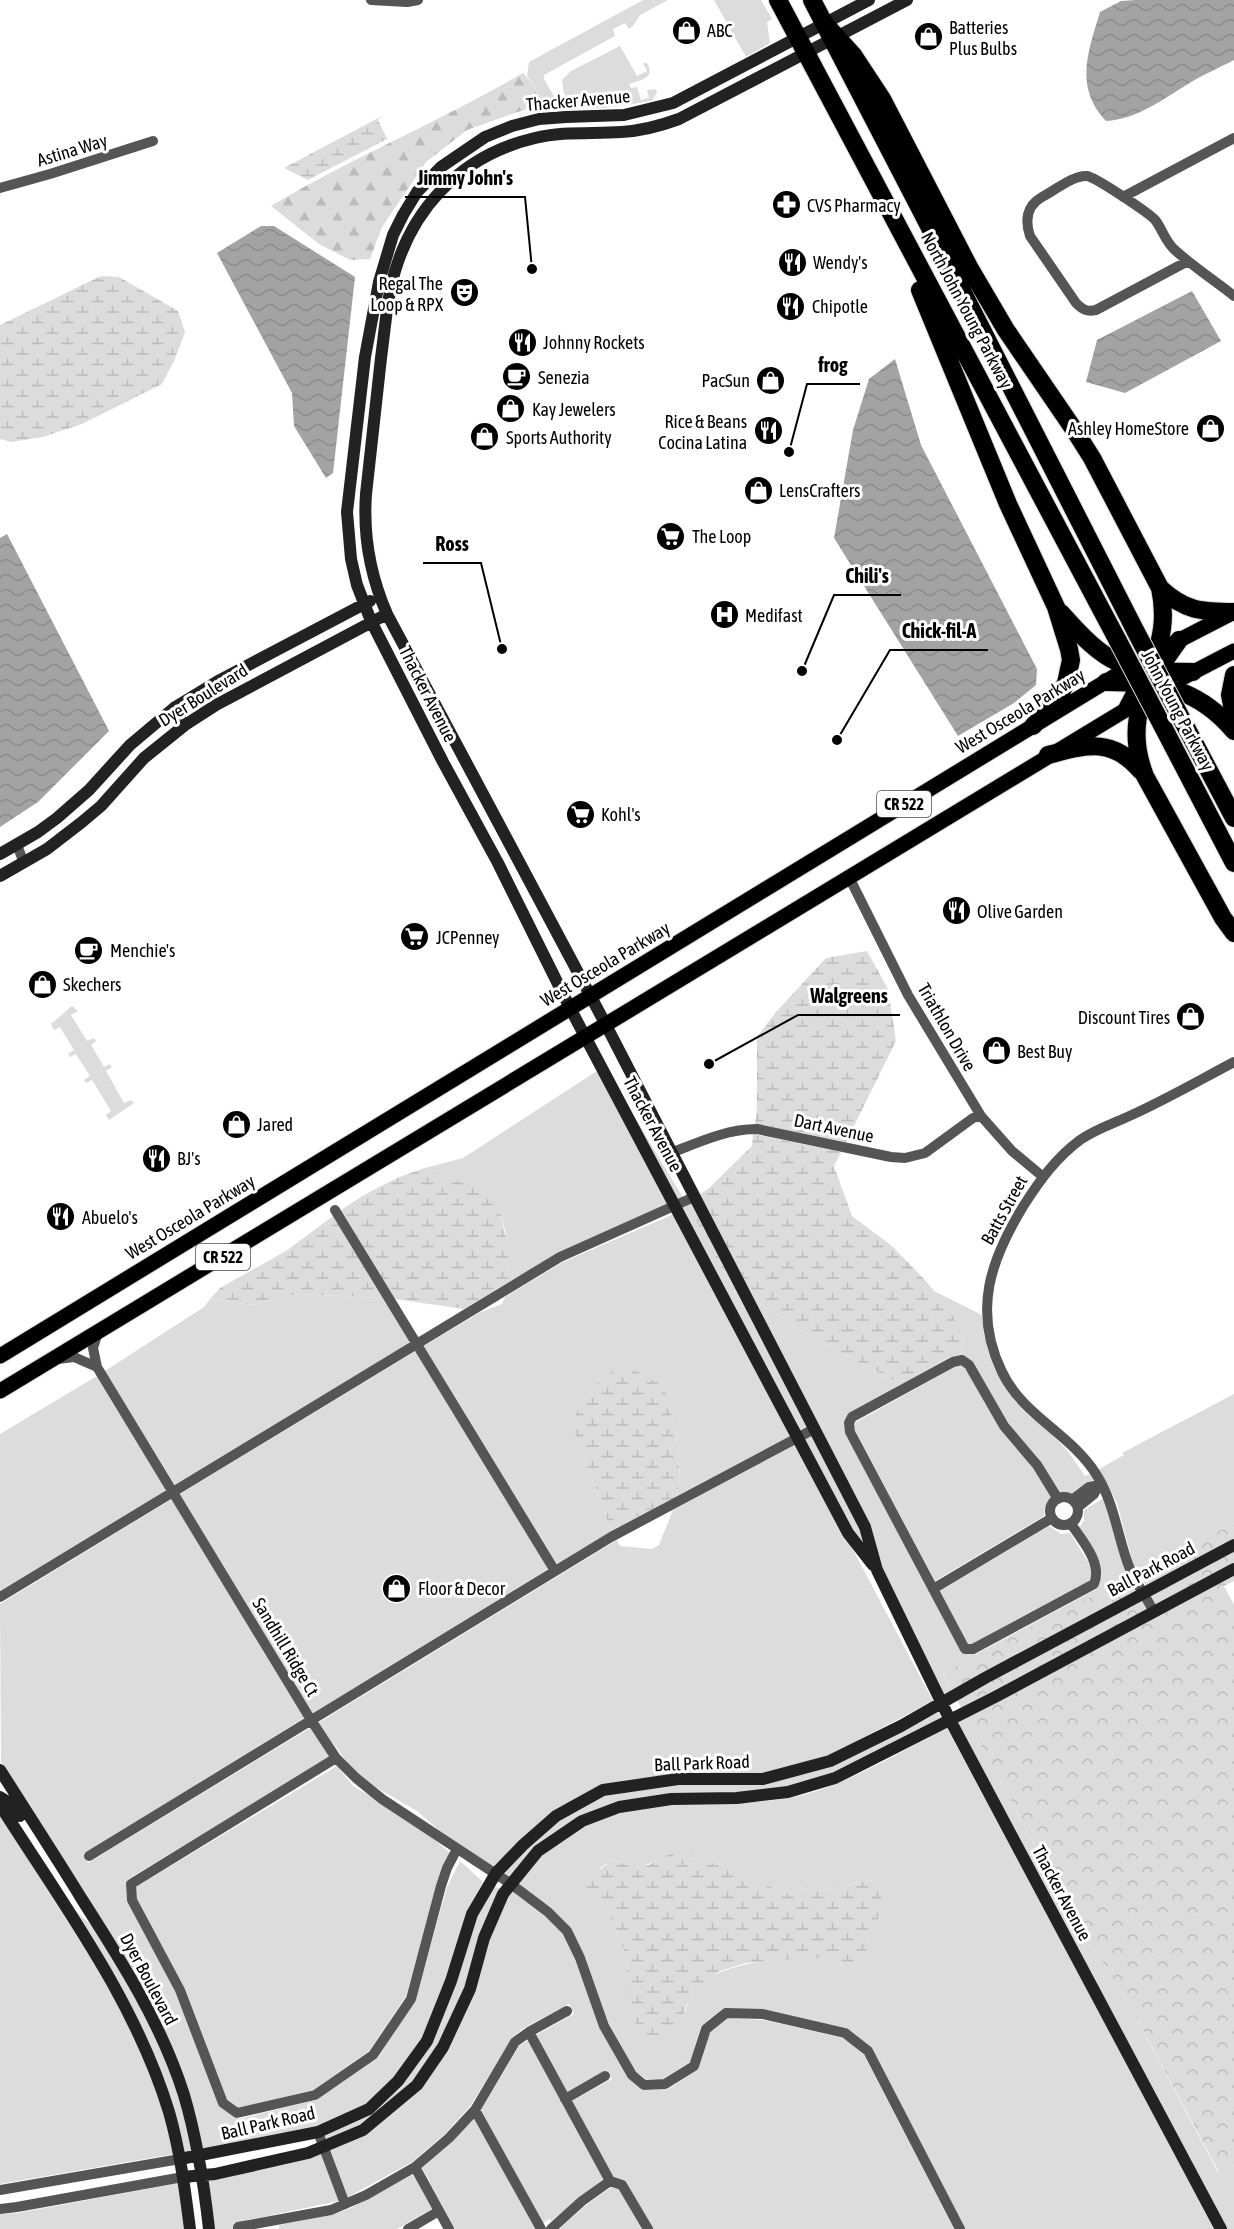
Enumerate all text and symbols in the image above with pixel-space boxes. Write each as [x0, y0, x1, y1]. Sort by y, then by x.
shop icon: ABC [670, 14, 702, 46]
place label: Batteries Plus Bulbs [949, 17, 1017, 59]
place label: ABC [707, 20, 732, 41]
shop icon: Batteries Plus Bulbs [912, 21, 944, 53]
street label: Thacker Avenue [525, 85, 631, 115]
street label: Astina Way [34, 129, 110, 171]
callout: Jimmy John's [405, 159, 525, 197]
text: Jimmy John's [416, 166, 513, 189]
pharmacy icon: CVS Pharmacy [770, 189, 802, 221]
place label: CVS Pharmacy [807, 195, 901, 216]
street label: North John Young Parkway [917, 228, 1017, 392]
restaurant icon: Wendy's [776, 246, 808, 278]
place label: Wendy's [813, 252, 868, 273]
place label: Regal The Loop & RPX [370, 273, 444, 315]
theatre icon: Regal The Loop & RPX [448, 277, 480, 309]
restaurant icon: Chipotle [775, 290, 807, 322]
place label: Chipotle [812, 296, 868, 317]
restaurant icon: Johnny Rockets [506, 326, 538, 358]
place label: Johnny Rockets [543, 332, 645, 353]
callout: frog [807, 346, 860, 384]
text: frog [817, 353, 848, 376]
cafe icon: Senezia [501, 361, 533, 393]
shop icon: PacSun [755, 364, 787, 396]
place label: Senezia [538, 367, 590, 388]
place label: PacSun [702, 370, 750, 391]
shop icon: Kay Jewelers [495, 393, 527, 425]
place label: Kay Jewelers [532, 399, 616, 420]
place label: Rice & Beans Cocina Latina [658, 411, 747, 453]
shop icon: Ashley HomeStore [1194, 412, 1226, 444]
restaurant icon: Rice & Beans Cocina Latina [752, 415, 784, 447]
place label: Ashley HomeStore [1068, 418, 1189, 439]
shop icon: Sports Authority [469, 421, 501, 453]
place label: Sports Authority [506, 427, 612, 448]
shop icon: LensCrafters [742, 474, 774, 506]
place label: LensCrafters [779, 480, 860, 501]
supermarket icon: The Loop [655, 520, 687, 552]
callout: Ross [423, 525, 481, 563]
place label: The Loop [692, 526, 751, 547]
text: Ross [435, 532, 469, 555]
callout: Chili's [834, 557, 901, 595]
text: Chili's [845, 564, 889, 587]
hospital icon: Medifast [708, 599, 740, 631]
place label: Medifast [745, 605, 803, 626]
callout: Chick-fil-A [890, 612, 988, 650]
text: Chick-fil-A [902, 619, 977, 642]
street label: Thacker Avenue [395, 643, 461, 745]
street label: John Young Parkway [1137, 646, 1219, 774]
street label: Dyer Boulevard [155, 659, 251, 731]
street label: West Osceola Parkway [952, 664, 1088, 758]
road number: CR 522 [877, 791, 931, 817]
supermarket icon: Kohl's [564, 798, 596, 830]
place label: Kohl's [601, 804, 641, 825]
restaurant icon: Olive Garden [940, 895, 972, 927]
place label: Olive Garden [977, 901, 1063, 922]
street label: West Osceola Parkway [537, 917, 673, 1011]
supermarket icon: JCPenney [399, 921, 431, 953]
place label: JCPenney [436, 927, 500, 948]
cafe icon: Menchie's [73, 934, 105, 966]
place label: Menchie's [110, 940, 175, 961]
shop icon: Skechers [26, 968, 58, 1000]
place label: Skechers [63, 974, 121, 995]
callout: Walgreens [798, 977, 900, 1015]
street label: Triathlon Drive [913, 979, 981, 1075]
text: Walgreens [809, 984, 888, 1007]
shop icon: Discount Tires [1175, 1001, 1207, 1033]
place label: Discount Tires [1078, 1007, 1170, 1028]
shop icon: Best Buy [980, 1035, 1012, 1067]
place label: Best Buy [1017, 1041, 1072, 1062]
street label: Thacker Avenue [619, 1073, 687, 1175]
shop icon: Jared [220, 1108, 252, 1140]
street label: Dart Avenue [792, 1109, 876, 1147]
place label: Jared [257, 1114, 293, 1135]
restaurant icon: BJ's [140, 1142, 172, 1174]
place label: BJ's [177, 1148, 201, 1169]
street label: West Osceola Parkway [122, 1170, 258, 1264]
street label: Batts Street [976, 1172, 1032, 1248]
restaurant icon: Abuelo's [45, 1201, 77, 1233]
place label: Abuelo's [82, 1207, 138, 1228]
road number: CR 522 [196, 1244, 250, 1270]
street label: Ball Park Road [1104, 1537, 1198, 1601]
shop icon: Floor & Decor [381, 1572, 413, 1604]
place label: Floor & Decor [418, 1578, 506, 1599]
street label: Sandhill Ridge Ct [248, 1594, 324, 1700]
street label: Ball Park Road [654, 1751, 750, 1775]
street label: Thacker Avenue [1028, 1842, 1096, 1944]
street label: Dyer Boulevard [116, 1929, 182, 2029]
street label: Ball Park Road [219, 2102, 317, 2144]

